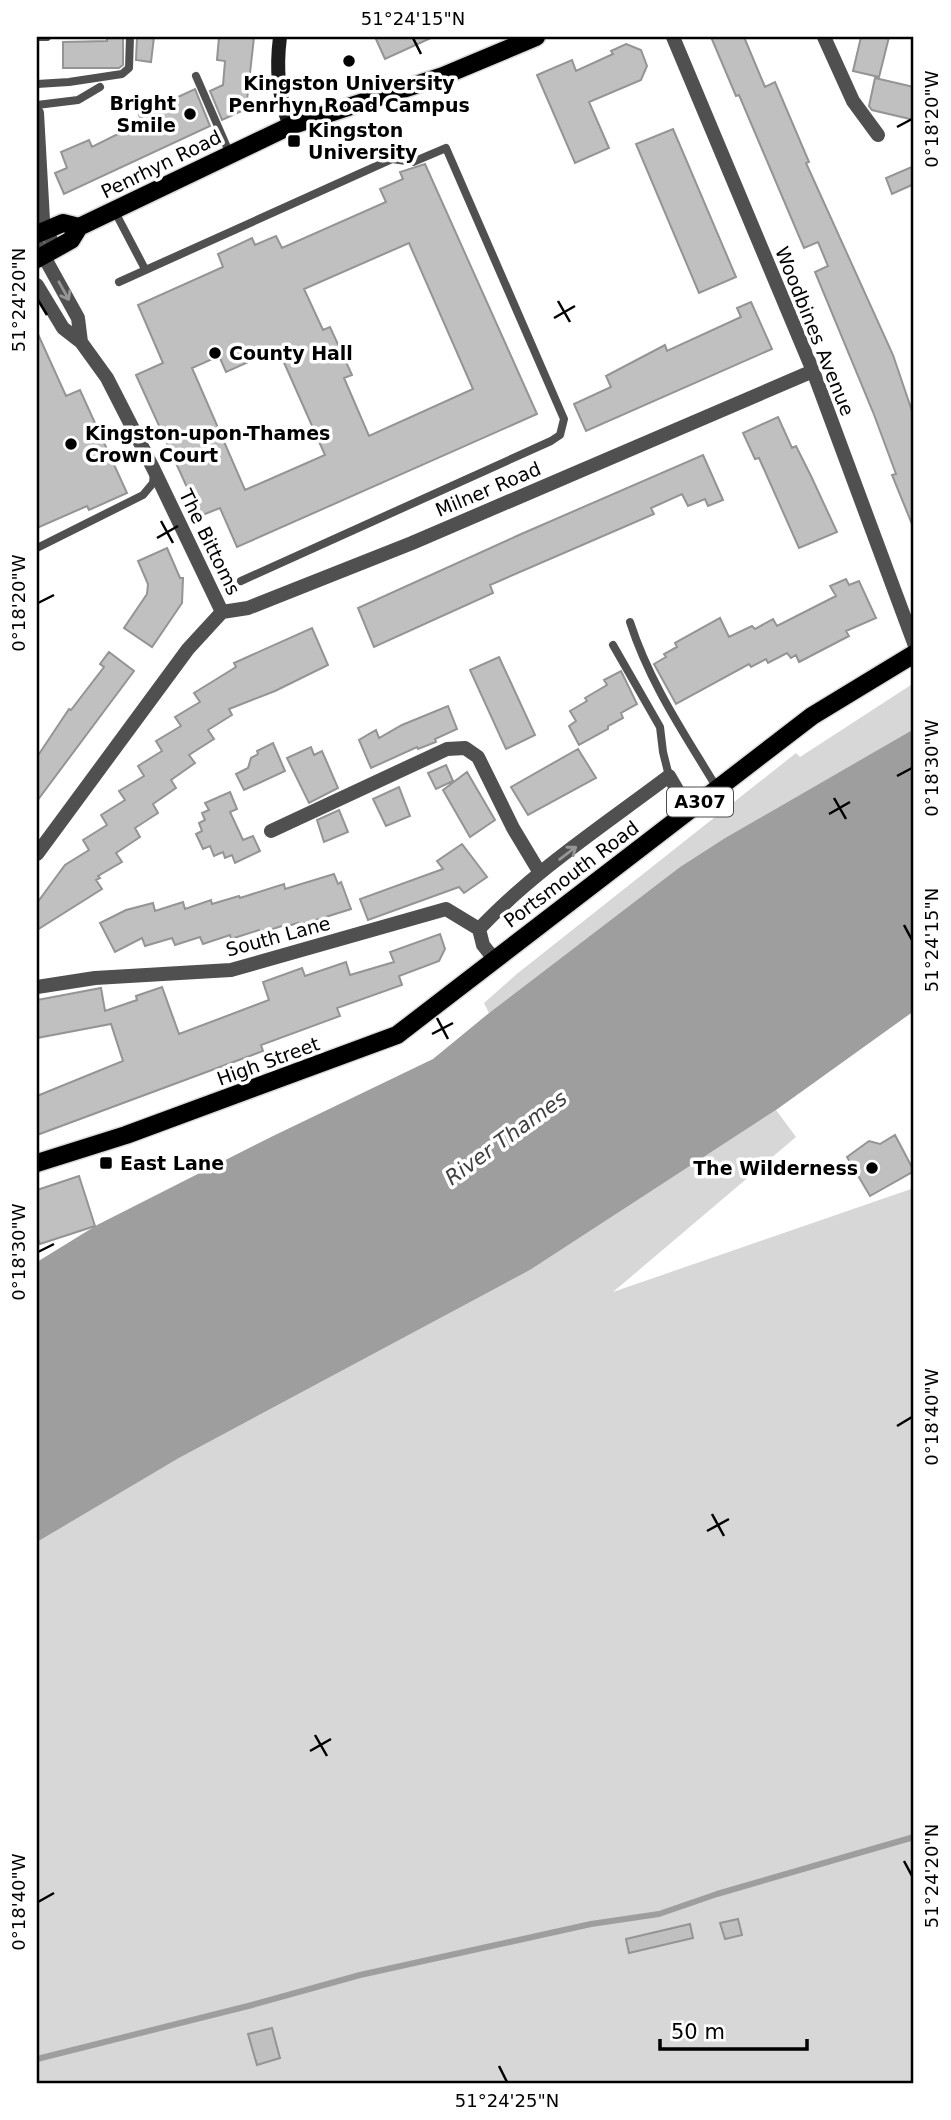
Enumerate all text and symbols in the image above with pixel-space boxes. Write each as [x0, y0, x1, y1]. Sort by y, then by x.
text: 51°24'15"N [361, 8, 465, 29]
marker: Kingston University Penrhyn Road Campus [341, 53, 357, 69]
text: 0°18'20"W [921, 70, 942, 168]
place label: Kingston University Penrhyn Road Campus [228, 72, 470, 116]
place label: Bright Smile [109, 92, 176, 136]
marker: Bright Smile [182, 106, 198, 122]
place label: Kingston University [308, 119, 418, 163]
street label: Penrhyn Road [97, 125, 225, 203]
marker: Kingston University [286, 133, 302, 149]
street label: Woodbines Avenue [771, 243, 859, 419]
text: 51°24'20"N [8, 248, 29, 352]
one-way arrow [58, 280, 71, 301]
place label: County Hall [229, 342, 353, 364]
marker: County Hall [207, 345, 223, 361]
place label: Kingston-upon-Thames Crown Court [85, 422, 330, 466]
marker: Kingston-upon-Thames Crown Court [63, 436, 79, 452]
street label: Milner Road [432, 457, 544, 521]
street label: The Bittoms [175, 485, 245, 598]
text: 0°18'20"W [8, 554, 29, 652]
text: 0°18'30"W [921, 719, 942, 817]
road number: A307 [667, 788, 733, 816]
street label: Portsmouth Road [499, 816, 643, 932]
one-way arrow [558, 845, 577, 860]
text: 51°24'15"N [921, 888, 942, 992]
street label: South Lane [223, 911, 333, 961]
street label: High Street [214, 1032, 322, 1090]
water label: River Thames [441, 1086, 572, 1190]
place label: East Lane [120, 1152, 224, 1174]
marker: East Lane [98, 1155, 114, 1171]
place label: The Wilderness [693, 1157, 858, 1179]
marker: The Wilderness [864, 1160, 880, 1176]
text: 0°18'30"W [8, 1203, 29, 1301]
text: 0°18'40"W [921, 1368, 942, 1466]
text: 51°24'20"N [921, 1824, 942, 1928]
text: 0°18'40"W [8, 1853, 29, 1951]
scale bar [660, 2008, 808, 2052]
text: 50 m [671, 2020, 725, 2044]
text: 51°24'25"N [455, 2090, 559, 2111]

